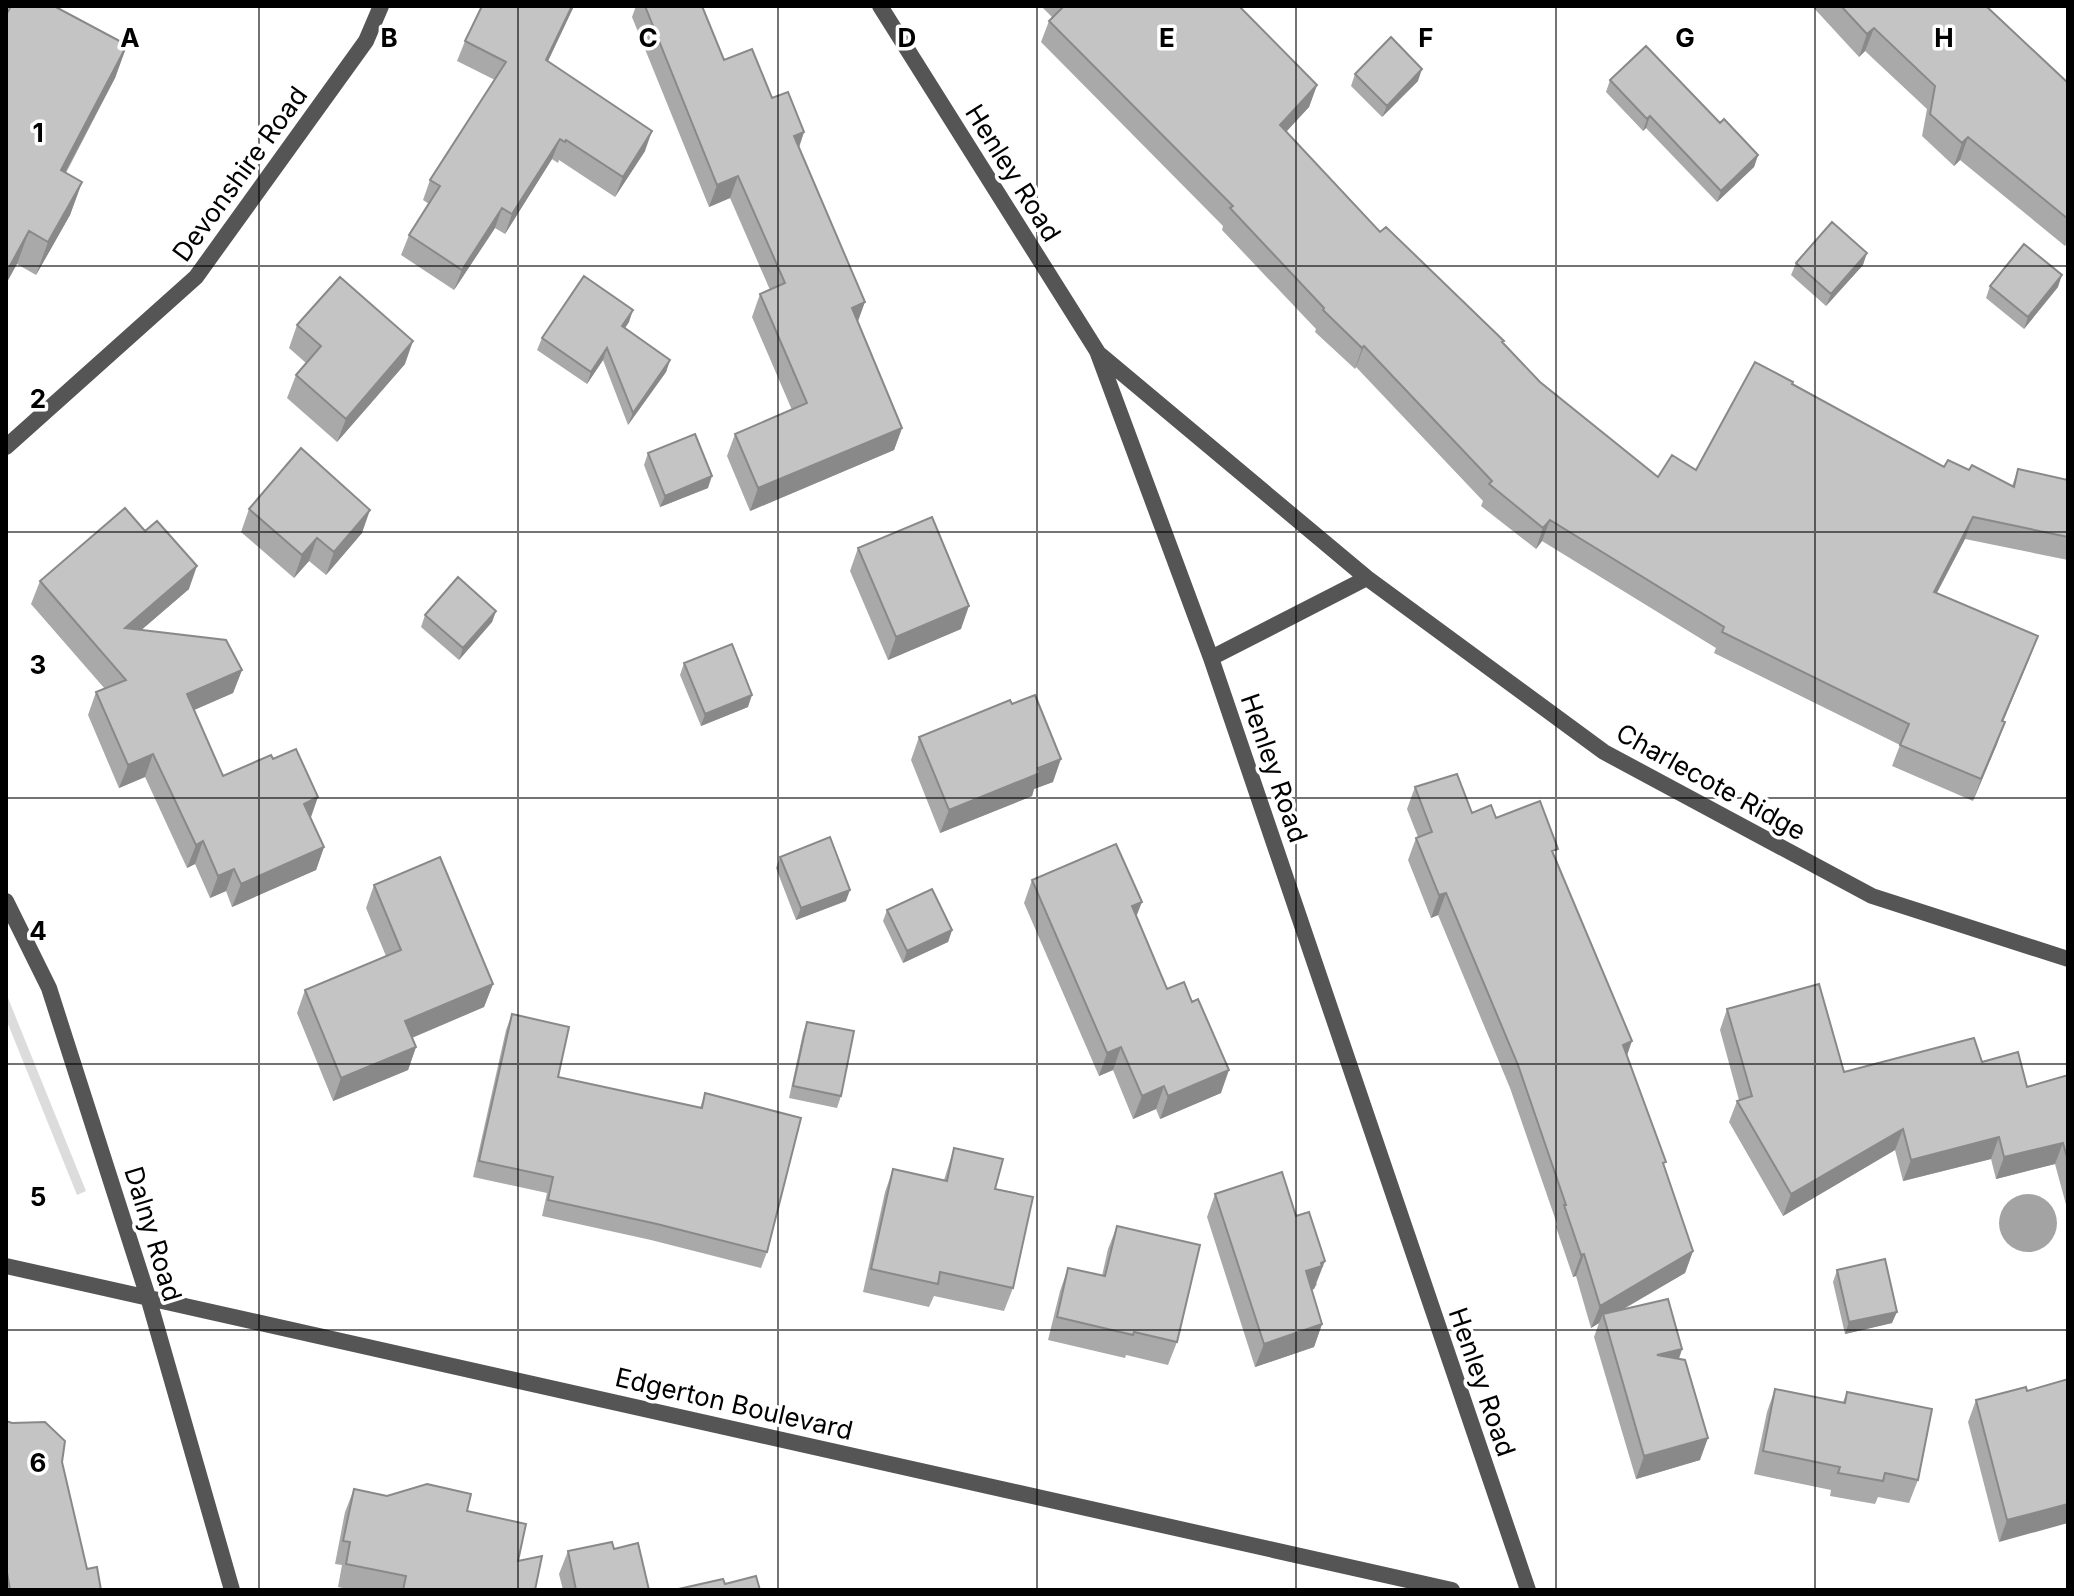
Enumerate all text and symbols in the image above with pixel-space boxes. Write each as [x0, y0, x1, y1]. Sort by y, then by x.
text: A [120, 22, 140, 53]
text: B [380, 22, 398, 53]
text: C [638, 22, 658, 53]
text: D [898, 22, 916, 53]
text: E [1159, 22, 1175, 53]
text: F [1418, 22, 1434, 53]
text: G [1675, 22, 1695, 53]
text: H [1934, 22, 1954, 53]
street label: Devonshire Road [166, 80, 313, 267]
street label: Henley Road [959, 99, 1068, 247]
text: 1 [32, 117, 44, 148]
text: 2 [30, 383, 46, 414]
text: 3 [30, 649, 46, 680]
street label: Henley Road [1235, 689, 1314, 846]
street label: Charlecote Ridge [1611, 717, 1811, 846]
text: 4 [29, 915, 47, 946]
street label: Dalny Road [118, 1163, 189, 1305]
text: 5 [30, 1181, 46, 1212]
street label: Henley Road [1443, 1303, 1522, 1460]
street label: Edgerton Boulevard [612, 1361, 856, 1446]
text: 6 [30, 1447, 46, 1478]

